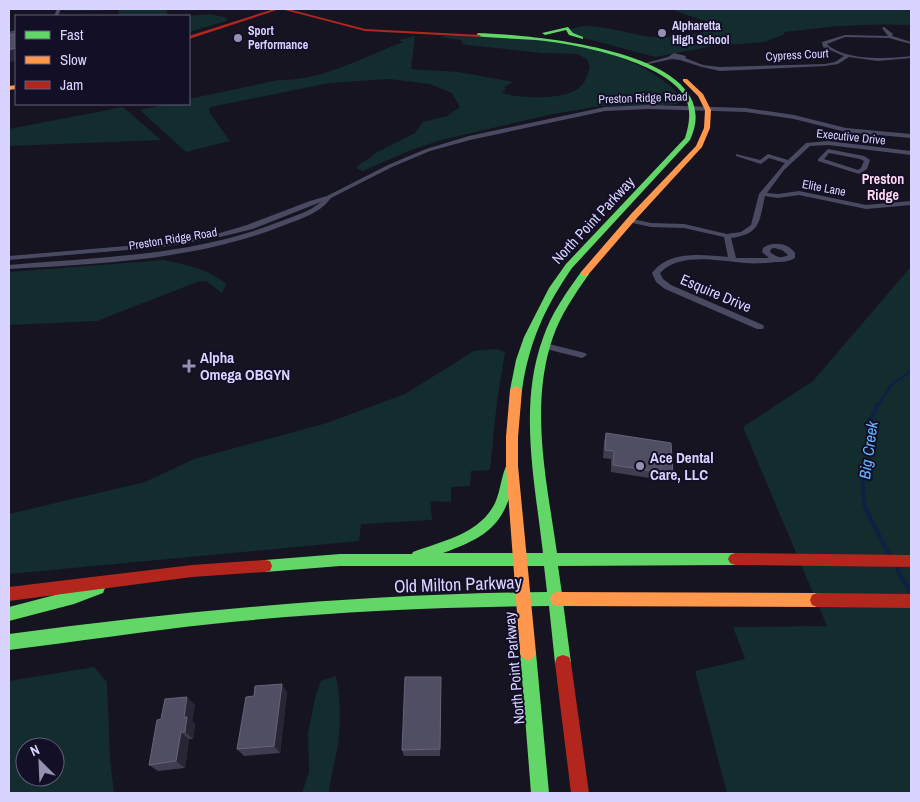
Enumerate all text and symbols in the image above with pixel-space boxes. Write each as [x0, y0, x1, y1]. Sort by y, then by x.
legend [15, 15, 190, 105]
place label: Alpharetta High School [672, 18, 730, 48]
place label: Sport Performance [248, 23, 309, 53]
text: Fast [60, 24, 84, 45]
marker: Alpharetta High School [656, 27, 668, 39]
marker: Sport Performance [232, 32, 244, 44]
street label: Cypress Court [765, 45, 829, 65]
text: Slow [60, 49, 87, 70]
text: Jam [60, 74, 83, 95]
street label: Preston Ridge Road [598, 88, 688, 108]
street label: Executive Drive [816, 125, 886, 149]
district label: Preston Ridge [862, 170, 904, 204]
street label: North Point Parkway [547, 171, 640, 268]
street label: Elite Lane [801, 176, 847, 200]
street label: Preston Ridge Road [128, 224, 218, 254]
street label: Esquire Drive [677, 269, 755, 317]
place label: Alpha Omega OBGYN [200, 347, 290, 385]
marker: Alpha Omega OBGYN [182, 359, 196, 373]
water label: Big Creek [853, 419, 883, 480]
place label: Ace Dental Care, LLC [650, 447, 714, 485]
marker: Ace Dental Care, LLC [634, 460, 646, 472]
street label: Old Milton Parkway [394, 569, 523, 599]
street label: North Point Parkway [499, 610, 529, 725]
north arrow [15, 737, 65, 787]
text: N [27, 740, 42, 760]

